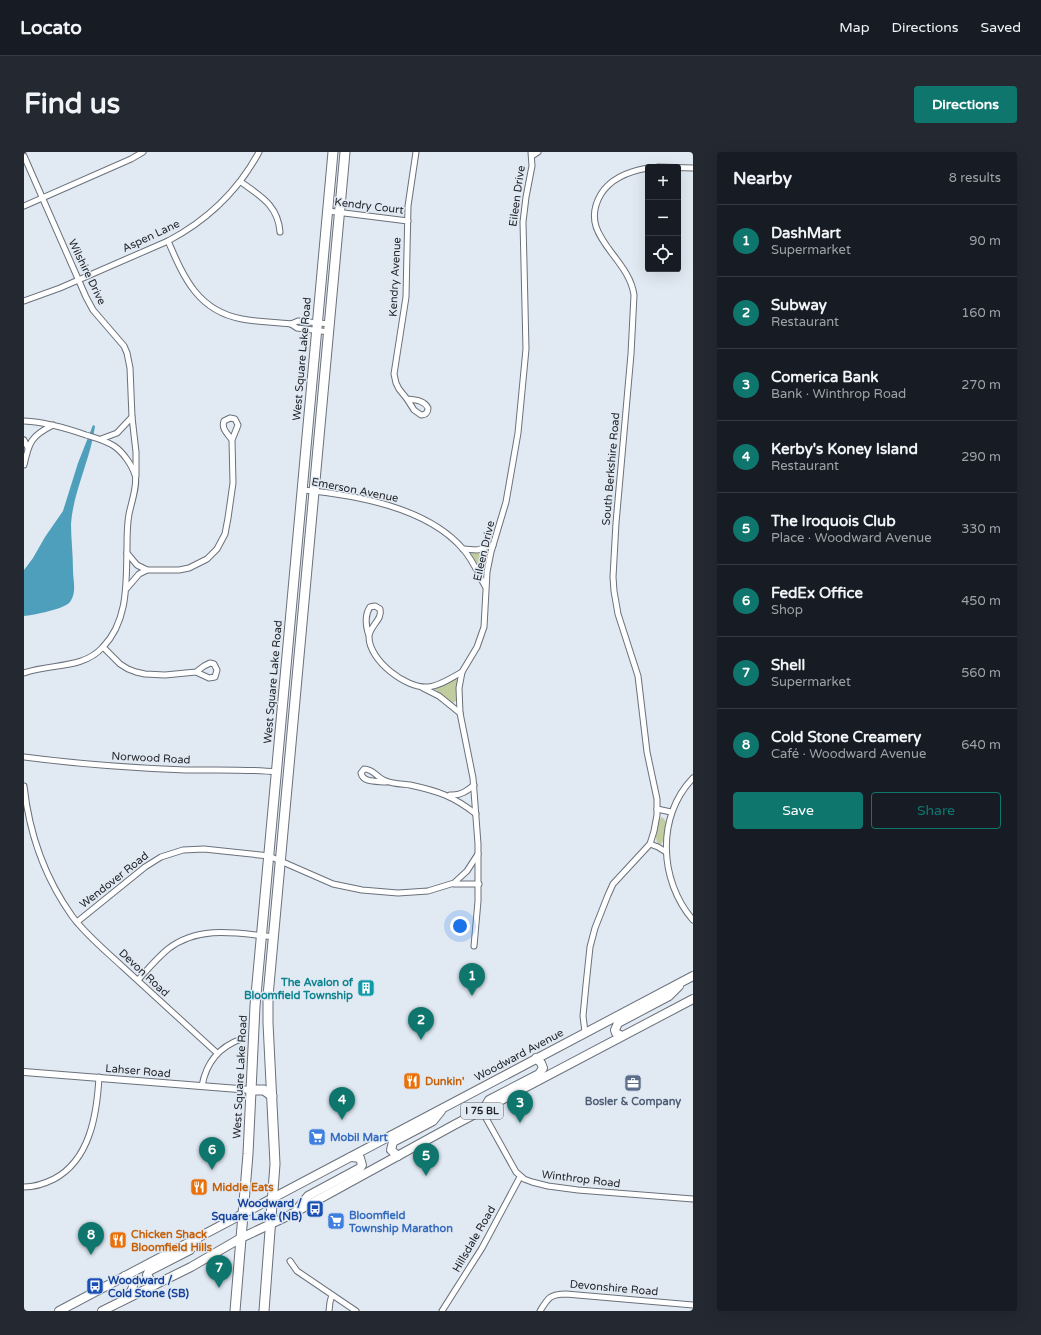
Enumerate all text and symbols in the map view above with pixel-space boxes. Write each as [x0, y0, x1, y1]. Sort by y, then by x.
text: Locato [20, 17, 82, 39]
text: Map [839, 19, 870, 36]
text: Directions [892, 19, 959, 36]
text: Saved [981, 19, 1021, 36]
button: Directions [914, 86, 1017, 123]
text: Find us [24, 87, 120, 121]
map controls [645, 164, 681, 272]
button: + [645, 164, 681, 200]
street label: Eileen Drive [506, 165, 528, 227]
text: Nearby [733, 168, 792, 189]
text: 8 results [949, 170, 1001, 186]
street label: Kendry Court [334, 195, 404, 217]
button: − [645, 200, 681, 236]
street label: Aspen Lane [120, 217, 182, 255]
text: DashMart [771, 224, 841, 242]
text: 1 [742, 233, 750, 249]
text: 90 m [969, 233, 1001, 249]
button: locate [645, 236, 681, 272]
street label: Wilshire Drive [65, 237, 109, 307]
street label: Kendry Avenue [386, 237, 404, 317]
text: Supermarket [771, 242, 851, 258]
text: Subway [771, 296, 827, 314]
street label: West Square Lake Road [290, 297, 314, 421]
text: 2 [742, 305, 750, 321]
text: 160 m [961, 305, 1001, 321]
text: Restaurant [771, 314, 839, 330]
text: Comerica Bank [771, 368, 879, 386]
text: 3 [742, 377, 750, 393]
text: 270 m [961, 377, 1001, 393]
text: Bank · Winthrop Road [771, 386, 906, 402]
street label: South Berkshire Road [600, 412, 622, 526]
text: Kerby's Koney Island [771, 440, 918, 458]
text: 4 [742, 449, 750, 465]
text: 290 m [961, 449, 1001, 465]
text: Restaurant [771, 458, 839, 474]
street label: Emerson Avenue [310, 475, 400, 505]
text: The Iroquois Club [771, 512, 896, 530]
street label: Eileen Drive [471, 520, 497, 582]
text: 5 [742, 521, 750, 537]
text: 330 m [961, 521, 1001, 537]
text: Place · Woodward Avenue [771, 530, 932, 546]
text: FedEx Office [771, 584, 863, 602]
text: 6 [742, 593, 750, 609]
text: 450 m [961, 593, 1001, 609]
text: Shop [771, 602, 803, 618]
street label: West Square Lake Road [261, 620, 285, 744]
text: Shell [771, 656, 805, 674]
text: 7 [742, 665, 750, 681]
text: 560 m [961, 665, 1001, 681]
text: Supermarket [771, 674, 851, 690]
text: Cold Stone Creamery [771, 728, 921, 746]
text: 8 [742, 737, 750, 753]
text: 640 m [961, 737, 1001, 753]
text: Café · Woodward Avenue [771, 746, 926, 762]
street label: Norwood Road [111, 749, 191, 767]
button: Save [733, 792, 863, 829]
button: Share [871, 792, 1001, 829]
street label: Wendover Road [77, 849, 151, 911]
your location [450, 916, 470, 936]
street label: Devon Road [116, 946, 172, 1000]
pin: 1 [459, 963, 485, 996]
place label: The Avalon of Bloomfield Township [244, 976, 354, 1003]
building icon: The Avalon of Bloomfield Township [356, 978, 376, 998]
pin: 2 [408, 1007, 434, 1040]
street label: West Square Lake Road [230, 1015, 250, 1139]
street label: Woodward Avenue [472, 1026, 566, 1084]
street label: Lahser Road [105, 1062, 171, 1080]
restaurant icon: Dunkin' [402, 1071, 422, 1091]
office icon: Bosler & Company [623, 1073, 643, 1093]
place label: Dunkin' [425, 1075, 465, 1088]
pin: 4 [329, 1087, 355, 1120]
pin: 3 [507, 1090, 533, 1123]
place label: Bosler & Company [585, 1095, 681, 1109]
road number: I 75 BL [461, 1103, 503, 1119]
supermarket icon: Mobil Mart [307, 1127, 327, 1147]
place label: Mobil Mart [330, 1131, 388, 1144]
pin: 6 [199, 1137, 225, 1170]
pin: 5 [413, 1143, 439, 1176]
street label: Winthrop Road [541, 1168, 621, 1190]
restaurant icon: Middle Eats [189, 1177, 209, 1197]
place label: Middle Eats [212, 1181, 274, 1194]
place label: Woodward / Square Lake (NB) [211, 1197, 303, 1224]
bus stop icon: Woodward / Square Lake (NB) [305, 1199, 325, 1219]
street label: Hillsdale Road [450, 1204, 498, 1274]
place label: Bloomfield Township Marathon [348, 1209, 453, 1236]
supermarket icon: Bloomfield Township Marathon [326, 1211, 346, 1231]
pin: 8 [78, 1222, 104, 1255]
place label: Chicken Shack Bloomfield Hills [131, 1228, 213, 1254]
restaurant icon: Chicken Shack Bloomfield Hills [108, 1230, 128, 1250]
pin: 7 [206, 1255, 232, 1288]
place label: Woodward / Cold Stone (SB) [108, 1274, 189, 1300]
bus stop icon: Woodward / Cold Stone (SB) [85, 1276, 105, 1296]
street label: Devonshire Road [569, 1278, 659, 1298]

